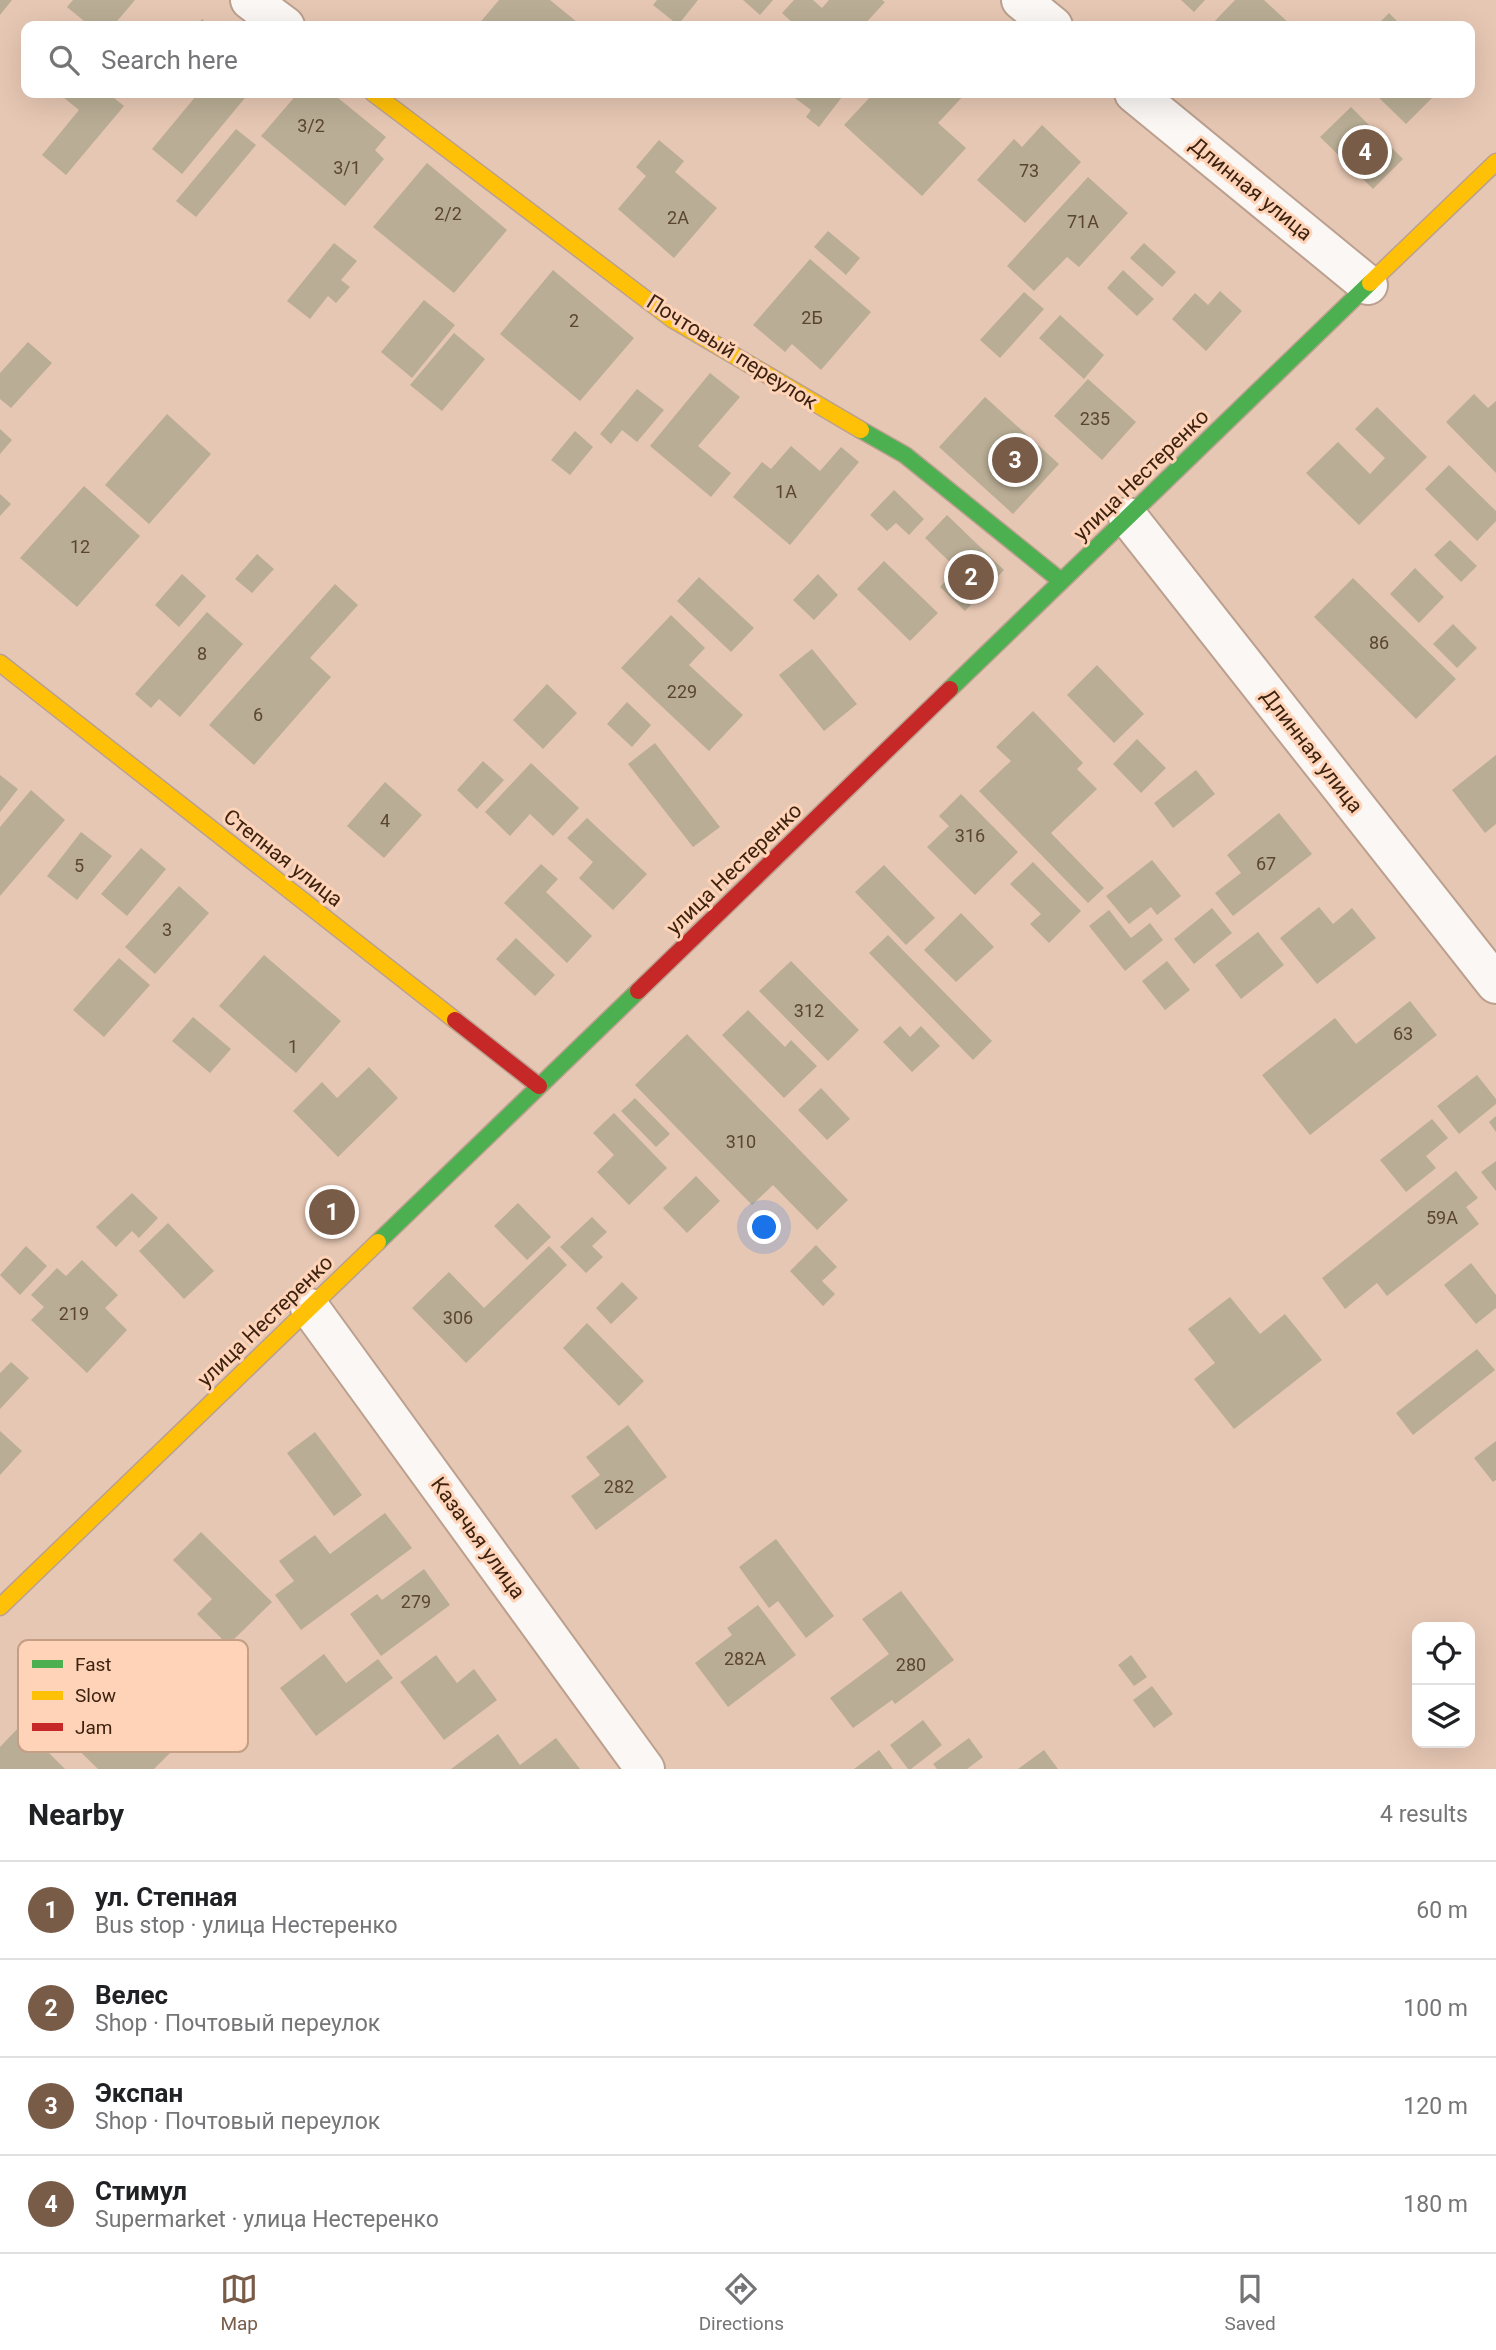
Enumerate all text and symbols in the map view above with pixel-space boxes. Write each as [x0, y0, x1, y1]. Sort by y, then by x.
search box [21, 21, 1475, 98]
icon: search [45, 41, 83, 79]
text: Search here [101, 45, 238, 75]
house number: 3/2 [297, 115, 325, 136]
pin: 4 [1342, 126, 1388, 178]
street label: Длинная улица [1185, 132, 1317, 246]
house number: 3/1 [333, 157, 361, 178]
house number: 73 [1019, 160, 1039, 181]
house number: 2/2 [434, 203, 462, 224]
house number: 2А [667, 207, 689, 228]
house number: 71А [1067, 211, 1099, 232]
street label: Почтовый переулок [642, 290, 822, 415]
house number: 2Б [801, 307, 823, 328]
house number: 2 [569, 310, 579, 331]
street label: улица Нестеренко [1068, 404, 1214, 546]
house number: 235 [1080, 408, 1110, 429]
pin: 3 [992, 434, 1038, 486]
house number: 1А [775, 481, 797, 502]
house number: 12 [70, 536, 90, 557]
pin: 2 [948, 551, 994, 603]
house number: 86 [1369, 632, 1389, 653]
house number: 8 [197, 643, 207, 664]
house number: 229 [667, 681, 697, 702]
street label: Длинная улица [1256, 684, 1368, 818]
house number: 6 [253, 704, 263, 725]
street label: улица Нестеренко [661, 798, 807, 940]
street label: Степная улица [219, 804, 347, 912]
house number: 4 [380, 810, 390, 831]
house number: 316 [955, 825, 985, 846]
house number: 67 [1256, 853, 1276, 874]
house number: 5 [74, 855, 84, 876]
house number: 3 [162, 919, 172, 940]
house number: 312 [794, 1000, 824, 1021]
house number: 63 [1393, 1023, 1413, 1044]
house number: 1 [288, 1036, 298, 1057]
house number: 310 [726, 1131, 756, 1152]
pin: 1 [309, 1186, 355, 1238]
house number: 59А [1426, 1207, 1458, 1228]
your location [747, 1210, 781, 1244]
street label: улица Нестеренко [192, 1250, 338, 1392]
house number: 219 [59, 1303, 89, 1324]
house number: 306 [443, 1307, 473, 1328]
street label: Казачья улица [426, 1473, 530, 1603]
house number: 282 [604, 1476, 634, 1497]
house number: 279 [401, 1591, 431, 1612]
map controls [1412, 1622, 1475, 1748]
button: locate [1412, 1622, 1475, 1685]
legend [18, 1640, 248, 1752]
house number: 282А [724, 1648, 766, 1669]
text: Fast [75, 1653, 112, 1676]
house number: 280 [896, 1654, 926, 1675]
text: Slow [75, 1684, 116, 1707]
button: layers [1412, 1685, 1475, 1748]
text: Jam [75, 1716, 112, 1739]
text: Nearby [28, 1797, 124, 1832]
text: 4 results [1380, 1801, 1468, 1828]
text: ул. Степная [95, 1882, 238, 1912]
text: 1 [44, 1897, 58, 1924]
text: 60 m [1416, 1897, 1468, 1924]
text: Bus stop · улица Нестеренко [95, 1912, 398, 1939]
text: Велес [95, 1980, 168, 2010]
text: 2 [44, 1995, 58, 2022]
text: 100 m [1403, 1995, 1468, 2022]
text: Shop · Почтовый переулок [95, 2010, 380, 2037]
text: Экспан [95, 2078, 183, 2108]
text: 3 [44, 2093, 58, 2120]
text: 120 m [1403, 2093, 1468, 2120]
text: Shop · Почтовый переулок [95, 2108, 380, 2135]
text: Стимул [95, 2176, 187, 2206]
text: 4 [44, 2191, 58, 2218]
text: 180 m [1403, 2191, 1468, 2218]
text: Supermarket · улица Нестеренко [95, 2206, 439, 2233]
tab: Map [220, 2270, 258, 2335]
tab: Directions [699, 2270, 784, 2335]
tab: Saved [1224, 2270, 1276, 2335]

